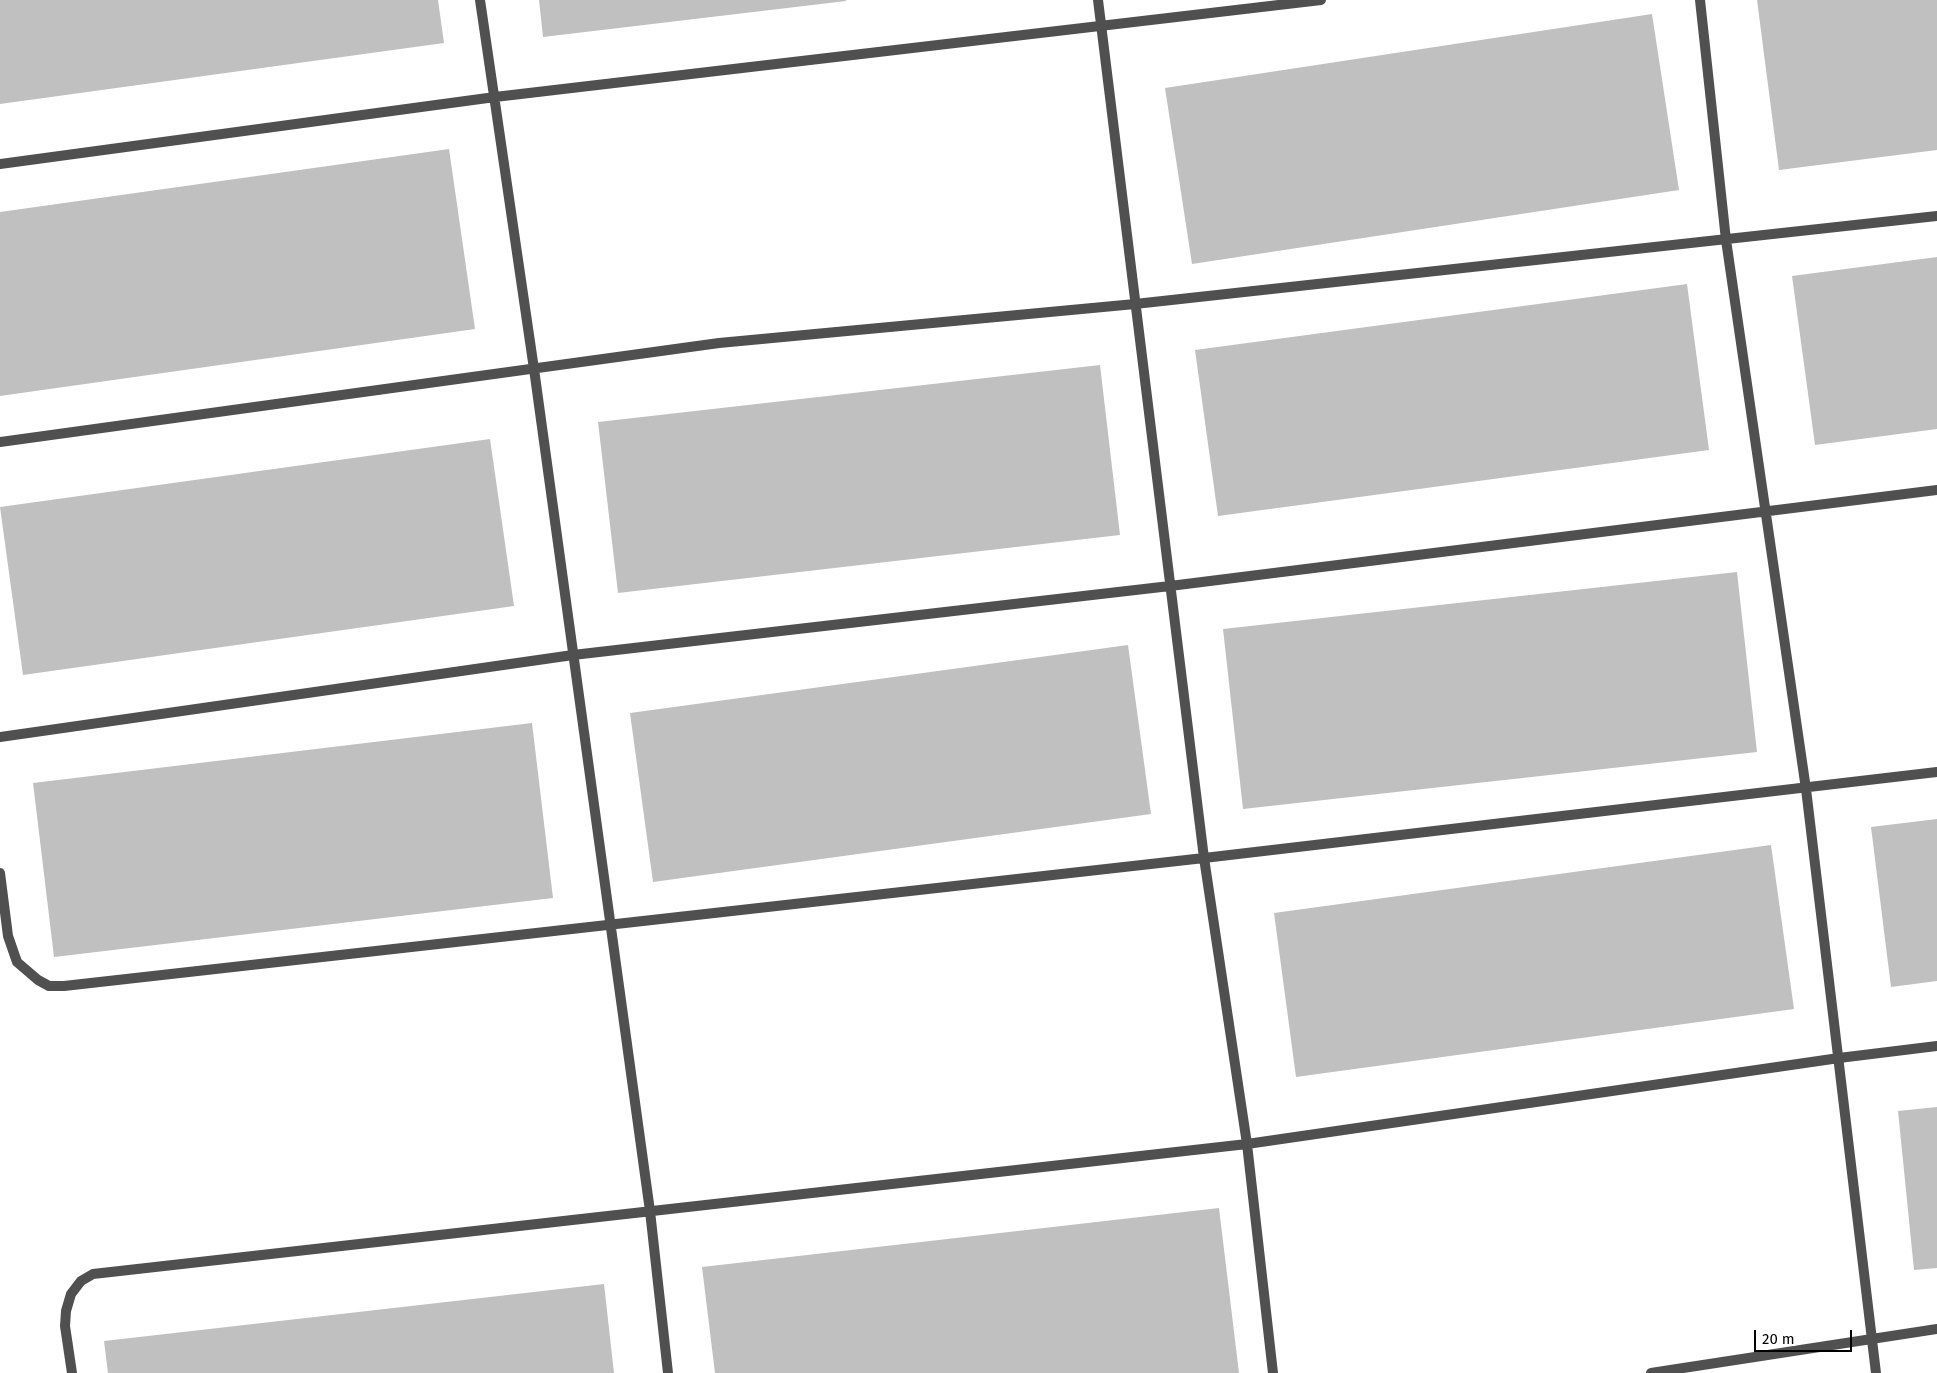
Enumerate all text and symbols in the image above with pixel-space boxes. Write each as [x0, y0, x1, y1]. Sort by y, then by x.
scale bar [1757, 1320, 1854, 1352]
text: 20 m [1762, 1330, 1795, 1348]

